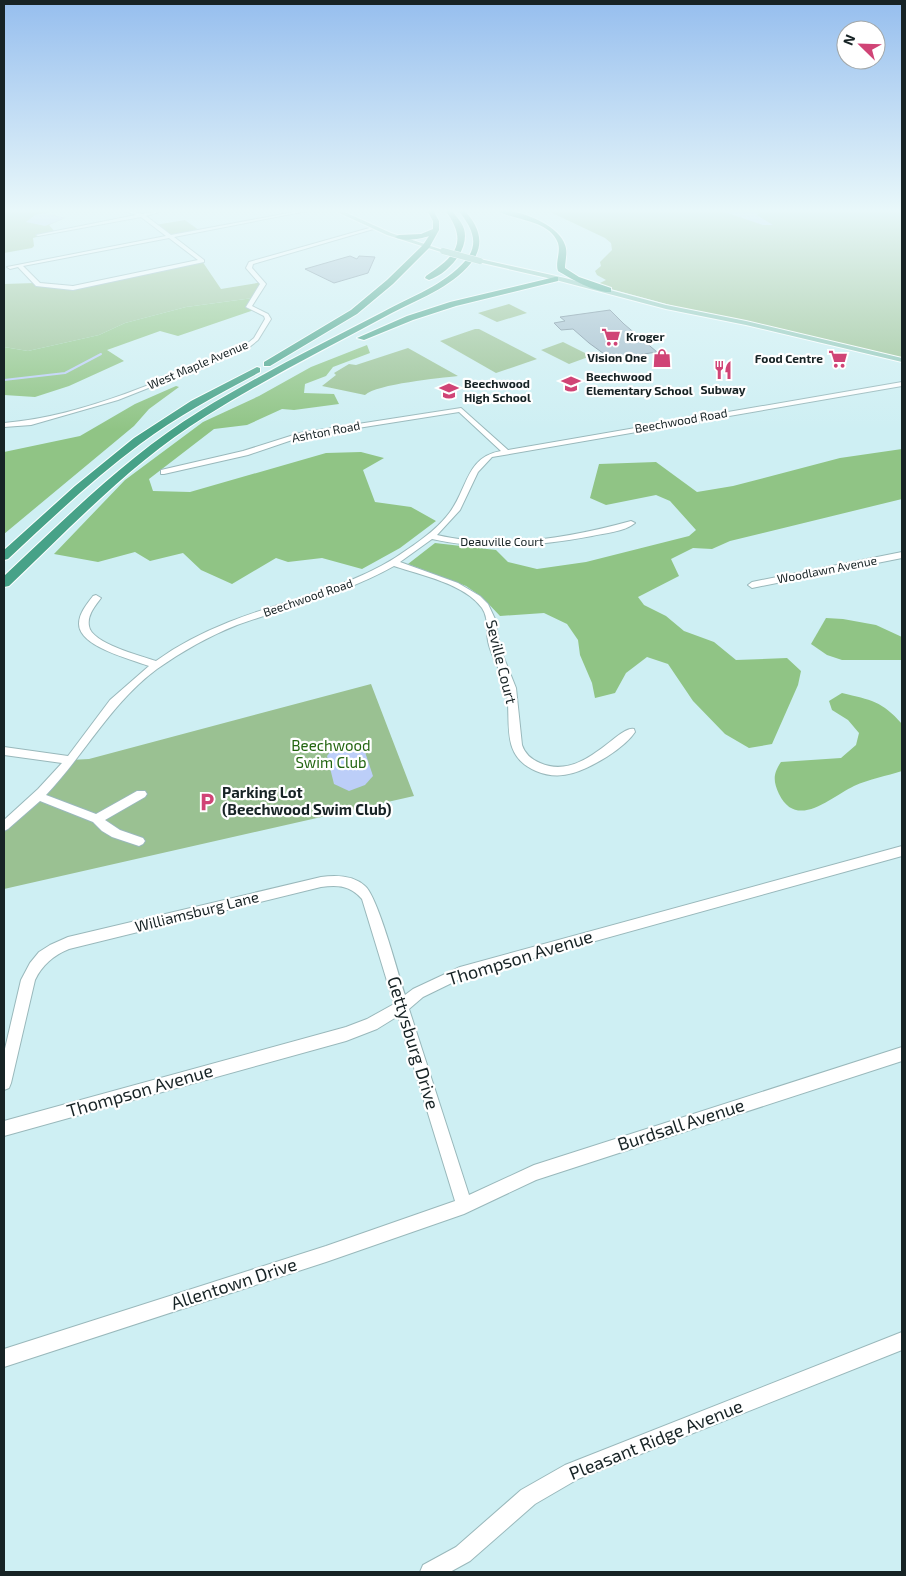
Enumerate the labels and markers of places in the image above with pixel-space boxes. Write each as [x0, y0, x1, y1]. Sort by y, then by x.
supermarket icon: Kroger [600, 326, 622, 348]
place label: Kroger [626, 329, 665, 343]
shop icon: Vision One [651, 347, 673, 369]
supermarket icon: Food Centre [827, 348, 849, 370]
place label: Vision One [587, 350, 647, 364]
place label: Food Centre [755, 351, 823, 365]
restaurant icon: Subway [712, 359, 734, 381]
place label: Beechwood Elementary School [586, 369, 693, 398]
school or university icon: Beechwood Elementary School [560, 373, 582, 395]
place label: Beechwood High School [464, 376, 531, 404]
school or university icon: Beechwood High School [438, 380, 460, 402]
place label: Subway [701, 382, 746, 397]
place label: Parking Lot (Beechwood Swim Club) [222, 783, 391, 818]
parking icon: Parking Lot (Beechwood Swim Club) [196, 791, 218, 813]

